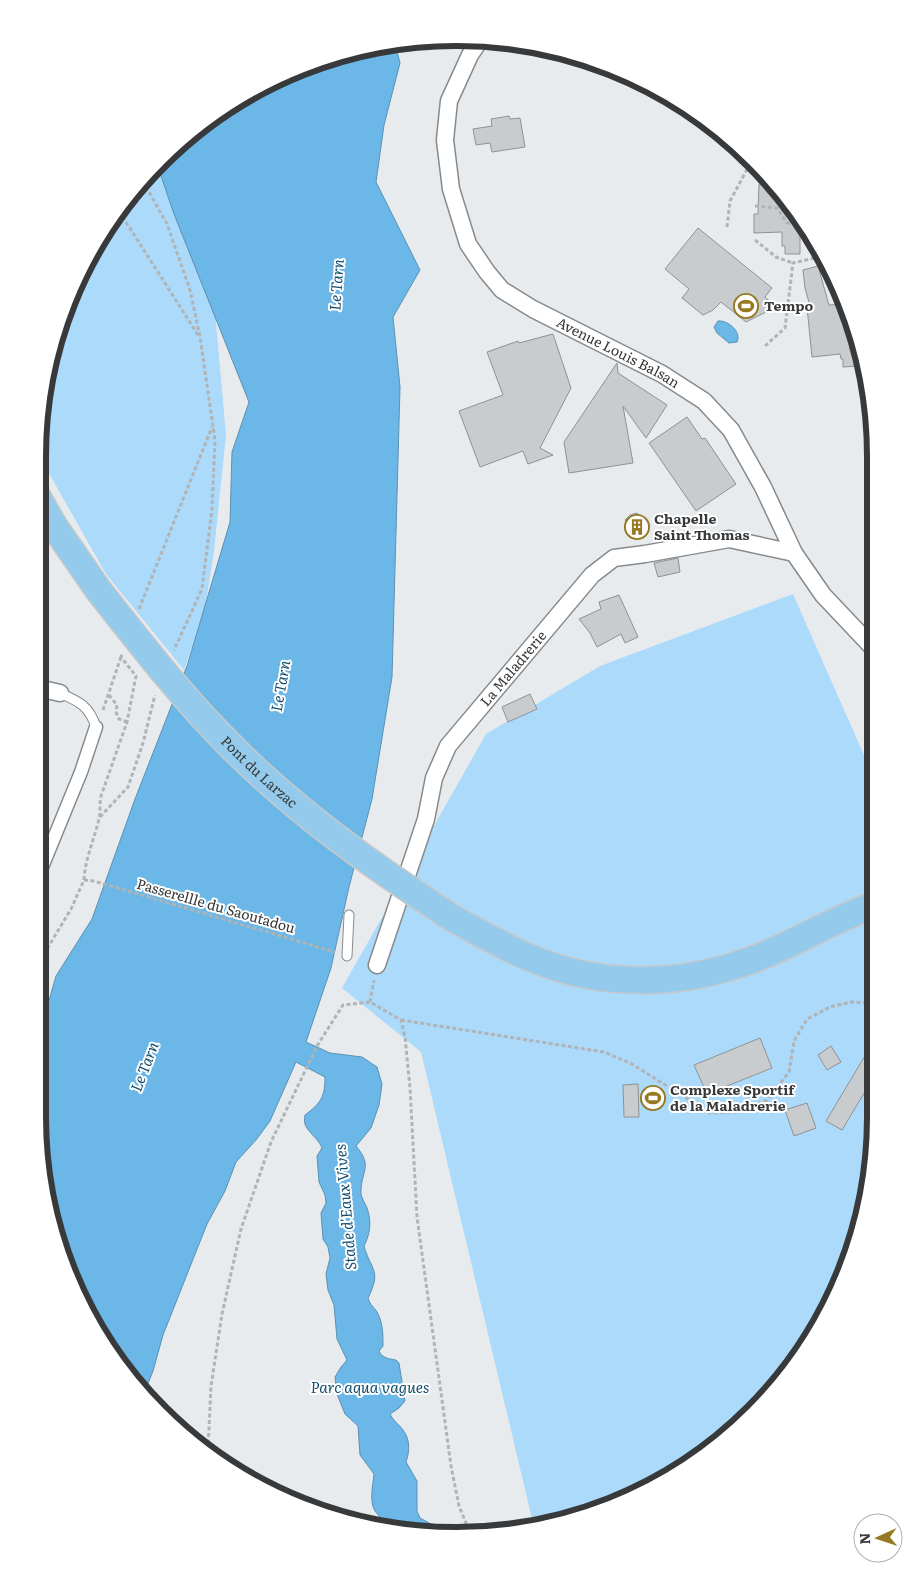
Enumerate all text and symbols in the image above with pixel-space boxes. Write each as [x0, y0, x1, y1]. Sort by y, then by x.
water label: Le Tarn [322, 258, 349, 311]
sports icon: Tempo [733, 293, 759, 319]
place label: Tempo [764, 295, 813, 315]
street label: Avenue Louis Balsan [553, 312, 684, 392]
place label: Chapelle Saint Thomas [654, 508, 749, 544]
building icon: Chapelle Saint Thomas [624, 514, 650, 540]
street label: La Maladrerie [475, 626, 550, 710]
water label: Le Tarn [264, 658, 295, 713]
street label: Pont du Larzac [217, 731, 302, 812]
street label: Passerellle du Saoutadou [135, 873, 298, 937]
water label: Le Tarn [124, 1038, 164, 1095]
place label: Complexe Sportif de la Maladrerie [670, 1079, 796, 1115]
sports icon: Complexe Sportif de la Maladrerie [640, 1085, 666, 1111]
water label: Stade d'Eaux Vives [328, 1143, 361, 1271]
water label: Parc aqua vagues [311, 1375, 429, 1398]
north arrow [853, 1513, 903, 1563]
text: N [854, 1532, 874, 1545]

